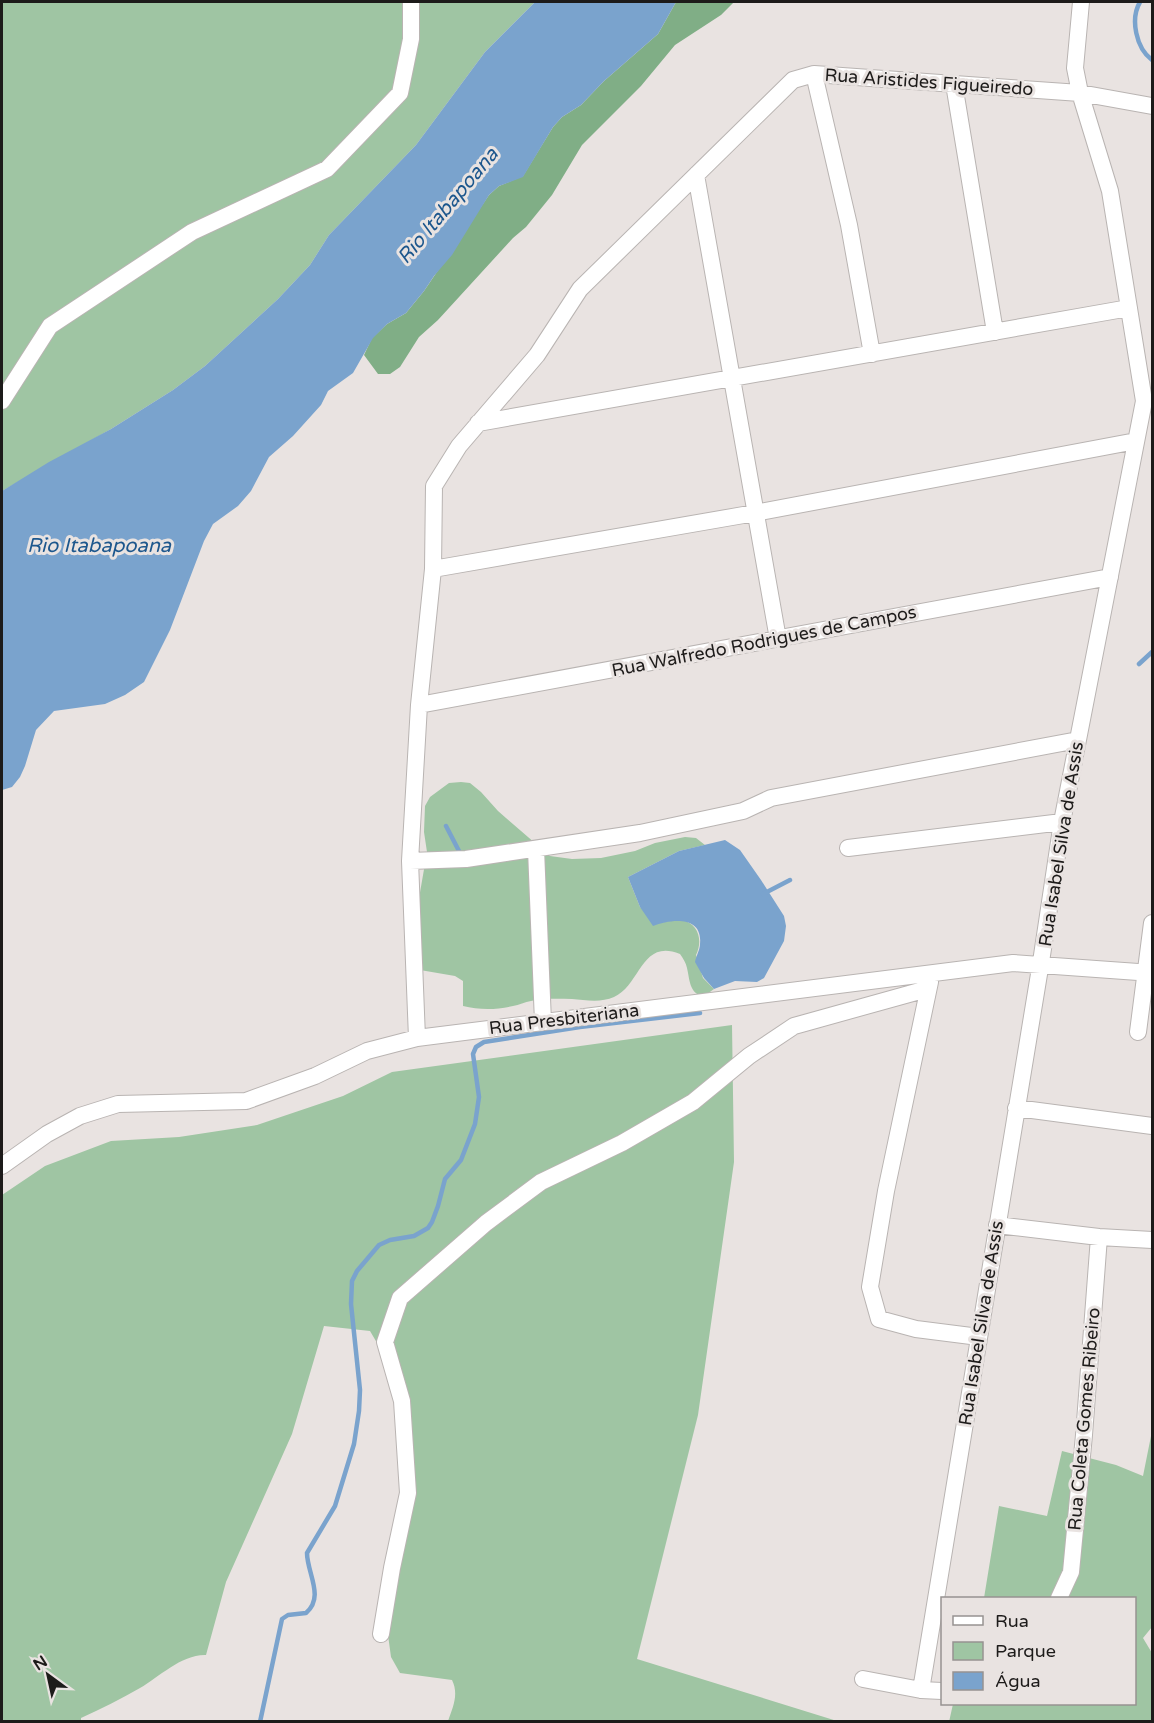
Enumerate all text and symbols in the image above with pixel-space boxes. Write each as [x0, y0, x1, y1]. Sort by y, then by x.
street label: Rua Aristides Figueiredo [824, 64, 1034, 100]
water label: Rio Itabapoana [392, 142, 504, 269]
water label: Rio Itabapoana [27, 534, 172, 558]
street label: Rua Walfredo Rodrigues de Campos [610, 601, 918, 681]
street label: Rua Isabel Silva de Assis [1034, 740, 1088, 948]
street label: Rua Presbiteriana [488, 999, 640, 1039]
street label: Rua Isabel Silva de Assis [954, 1219, 1008, 1427]
street label: Rua Coleta Gomes Ribeiro [1063, 1307, 1105, 1531]
legend [941, 1597, 1136, 1705]
text: Rua [995, 1610, 1029, 1632]
text: Parque [995, 1640, 1056, 1662]
north arrow [18, 1645, 78, 1705]
text: N [30, 1651, 51, 1675]
text: Água [995, 1670, 1041, 1692]

